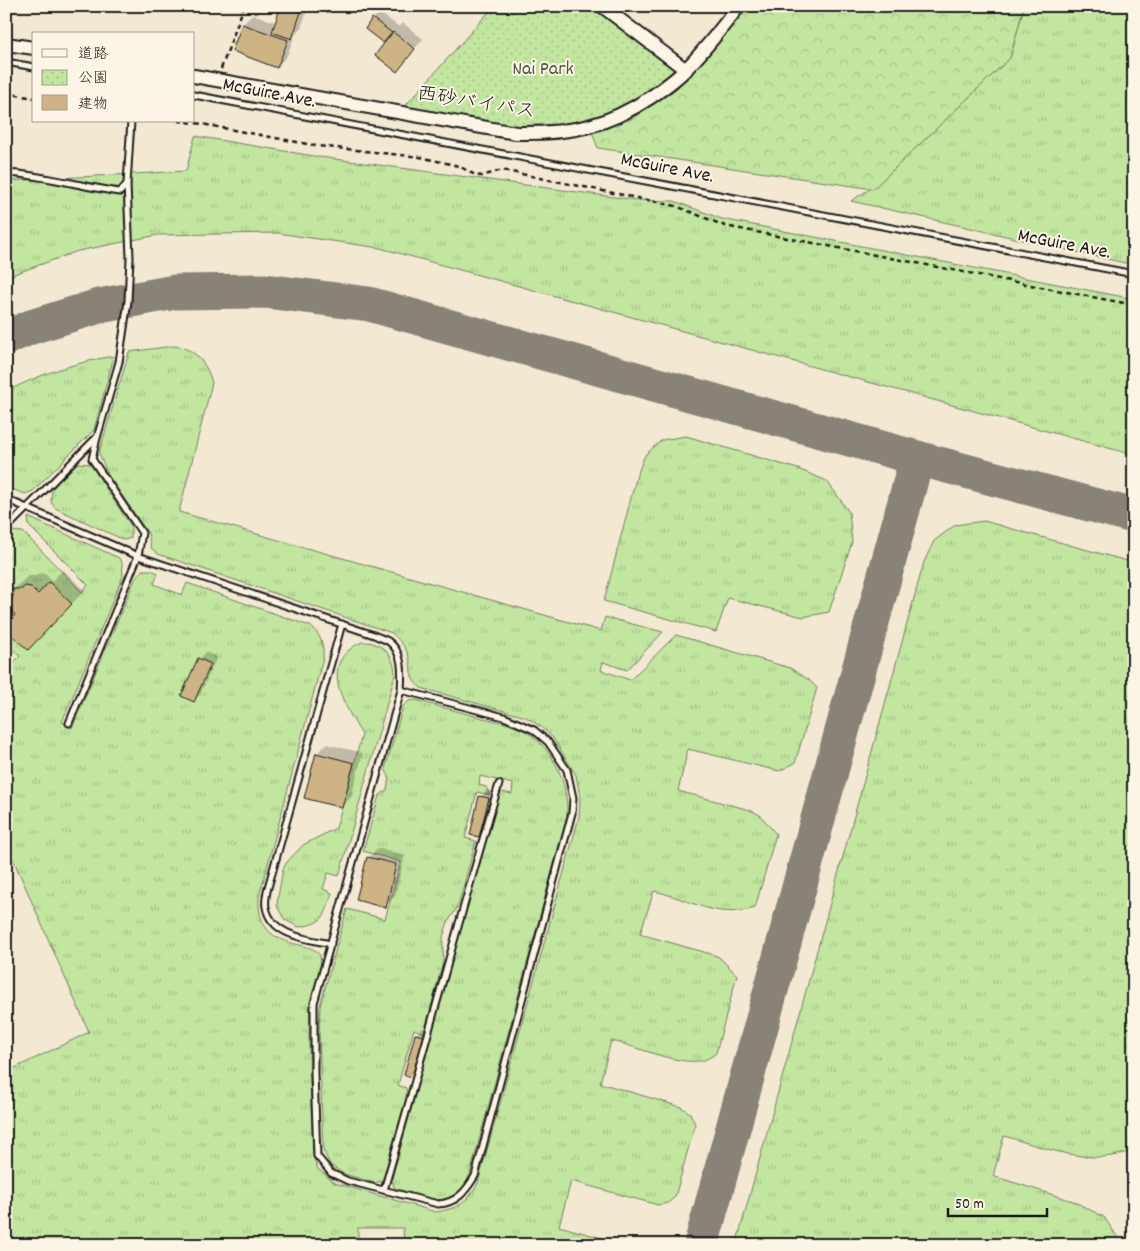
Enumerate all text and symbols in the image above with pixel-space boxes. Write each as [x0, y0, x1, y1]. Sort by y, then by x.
legend [32, 32, 195, 122]
text: 道路 [78, 44, 108, 66]
park label: Nai Park [512, 56, 574, 84]
text: 公園 [78, 68, 108, 90]
street label: McGuire Ave. [220, 71, 318, 117]
street label: 西砂バイパス [415, 81, 537, 127]
text: 建物 [78, 94, 108, 116]
street label: McGuire Ave. [618, 146, 716, 192]
street label: McGuire Ave. [1015, 222, 1113, 268]
scale bar [948, 1186, 1046, 1218]
text: 50 m [955, 1194, 984, 1216]

